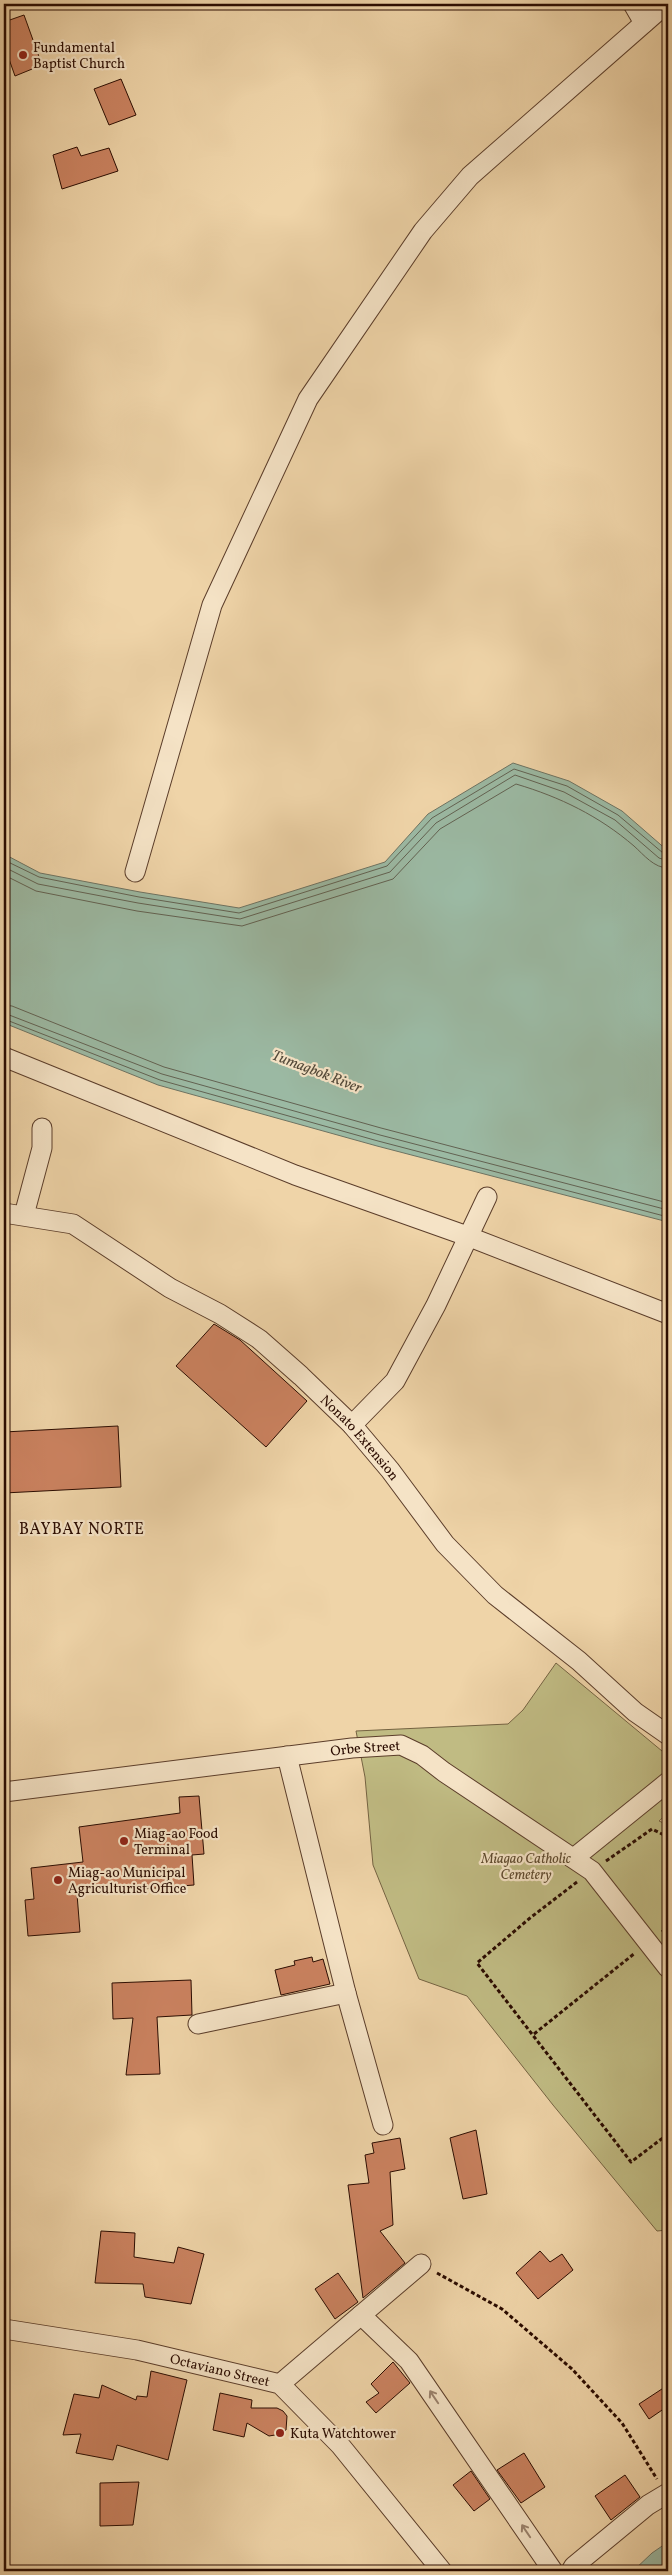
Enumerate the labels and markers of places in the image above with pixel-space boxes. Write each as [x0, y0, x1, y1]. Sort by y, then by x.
place label: Fundamental Baptist Church [33, 39, 125, 74]
marker: Fundamental Baptist Church [17, 49, 29, 61]
place label: Miag-ao Food Terminal [134, 1825, 219, 1860]
marker: Miag-ao Food Terminal [118, 1835, 130, 1847]
place label: Miag-ao Municipal Agriculturist Office [68, 1864, 187, 1899]
marker: Miag-ao Municipal Agriculturist Office [52, 1874, 64, 1886]
place label: Kuta Watchtower [290, 2425, 396, 2444]
marker: Kuta Watchtower [274, 2427, 286, 2439]

